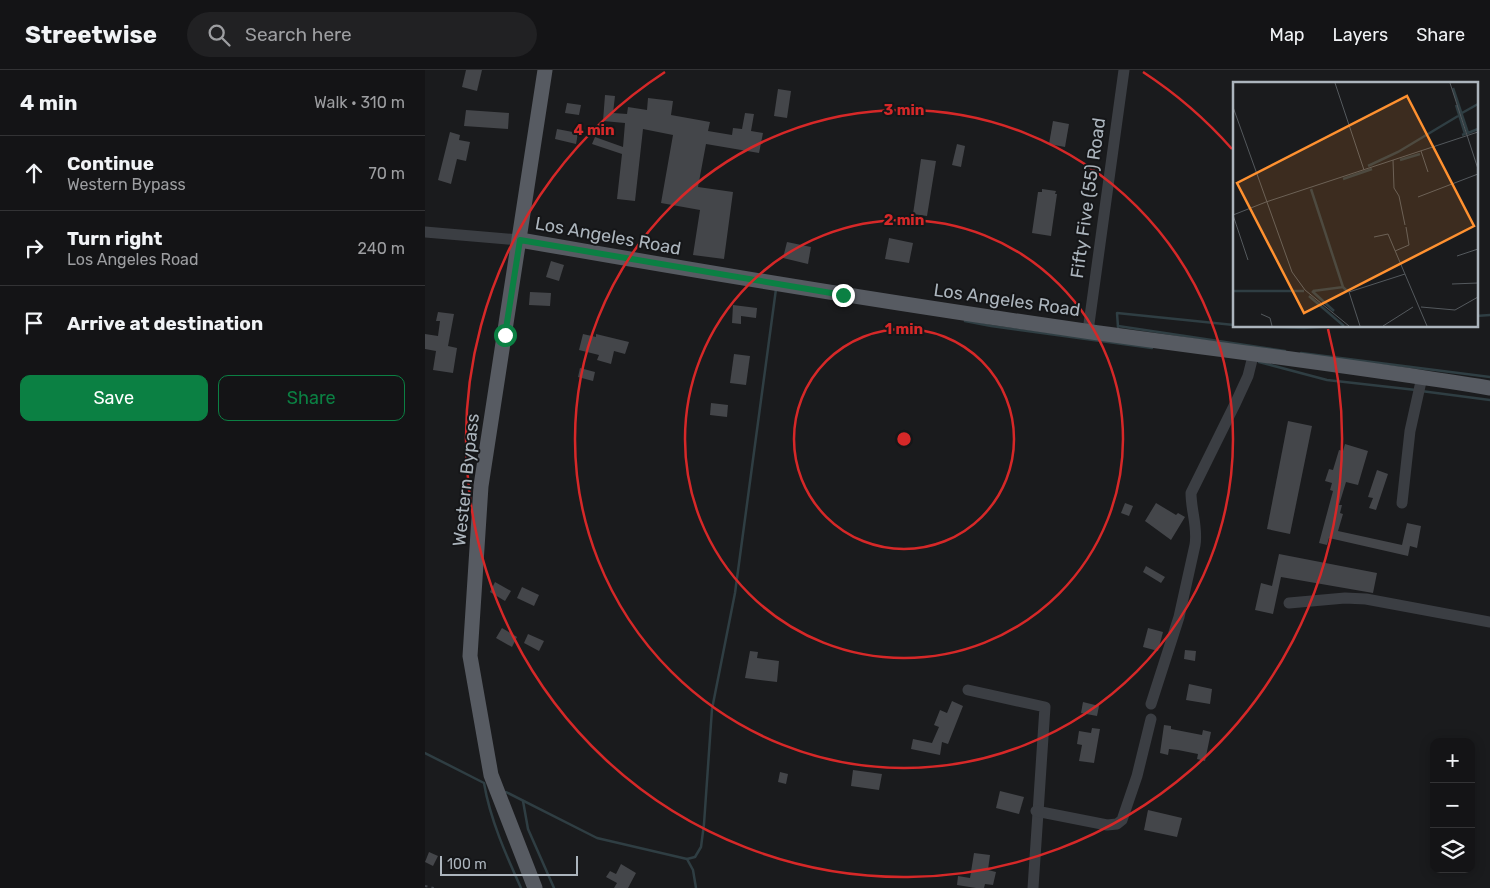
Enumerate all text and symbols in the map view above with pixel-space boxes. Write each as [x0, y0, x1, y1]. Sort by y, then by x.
search box [187, 12, 537, 57]
text: Streetwise [25, 21, 157, 49]
icon: search [205, 21, 233, 49]
text: Search here [245, 23, 352, 46]
text: Map [1270, 24, 1305, 46]
text: Layers [1333, 24, 1388, 46]
text: Share [1416, 24, 1465, 46]
inset map [1233, 82, 1477, 328]
text: 4 min [20, 90, 78, 115]
text: Walk · 310 m [314, 93, 405, 112]
text: 3 min [884, 101, 924, 119]
street label: Fifty Five (55) Road [1066, 116, 1110, 280]
text: 4 min [573, 121, 615, 139]
text: Continue [67, 152, 154, 175]
icon: ahead [20, 159, 48, 187]
text: 70 m [368, 164, 405, 183]
text: Western Bypass [67, 175, 186, 194]
text: 2 min [884, 211, 924, 229]
street label: Los Angeles Road [533, 212, 683, 260]
text: Turn right [67, 227, 162, 250]
icon: right [20, 234, 48, 262]
text: 240 m [358, 239, 405, 258]
text: Los Angeles Road [67, 250, 198, 269]
street label: Los Angeles Road [932, 279, 1082, 321]
route end [832, 284, 855, 307]
icon: arrive [20, 309, 48, 337]
text: Arrive at destination [67, 312, 263, 335]
text: 1 min [885, 320, 923, 338]
route start [494, 324, 517, 347]
button: Save [20, 375, 208, 421]
button: Share [218, 375, 405, 421]
street label: Western Bypass [448, 412, 484, 548]
centre of rings [895, 430, 913, 448]
map controls [1430, 738, 1475, 873]
button: + [1430, 738, 1475, 783]
button: − [1430, 783, 1475, 828]
button: layers [1430, 828, 1475, 873]
scale bar [440, 853, 577, 876]
text: 100 m [447, 856, 487, 873]

